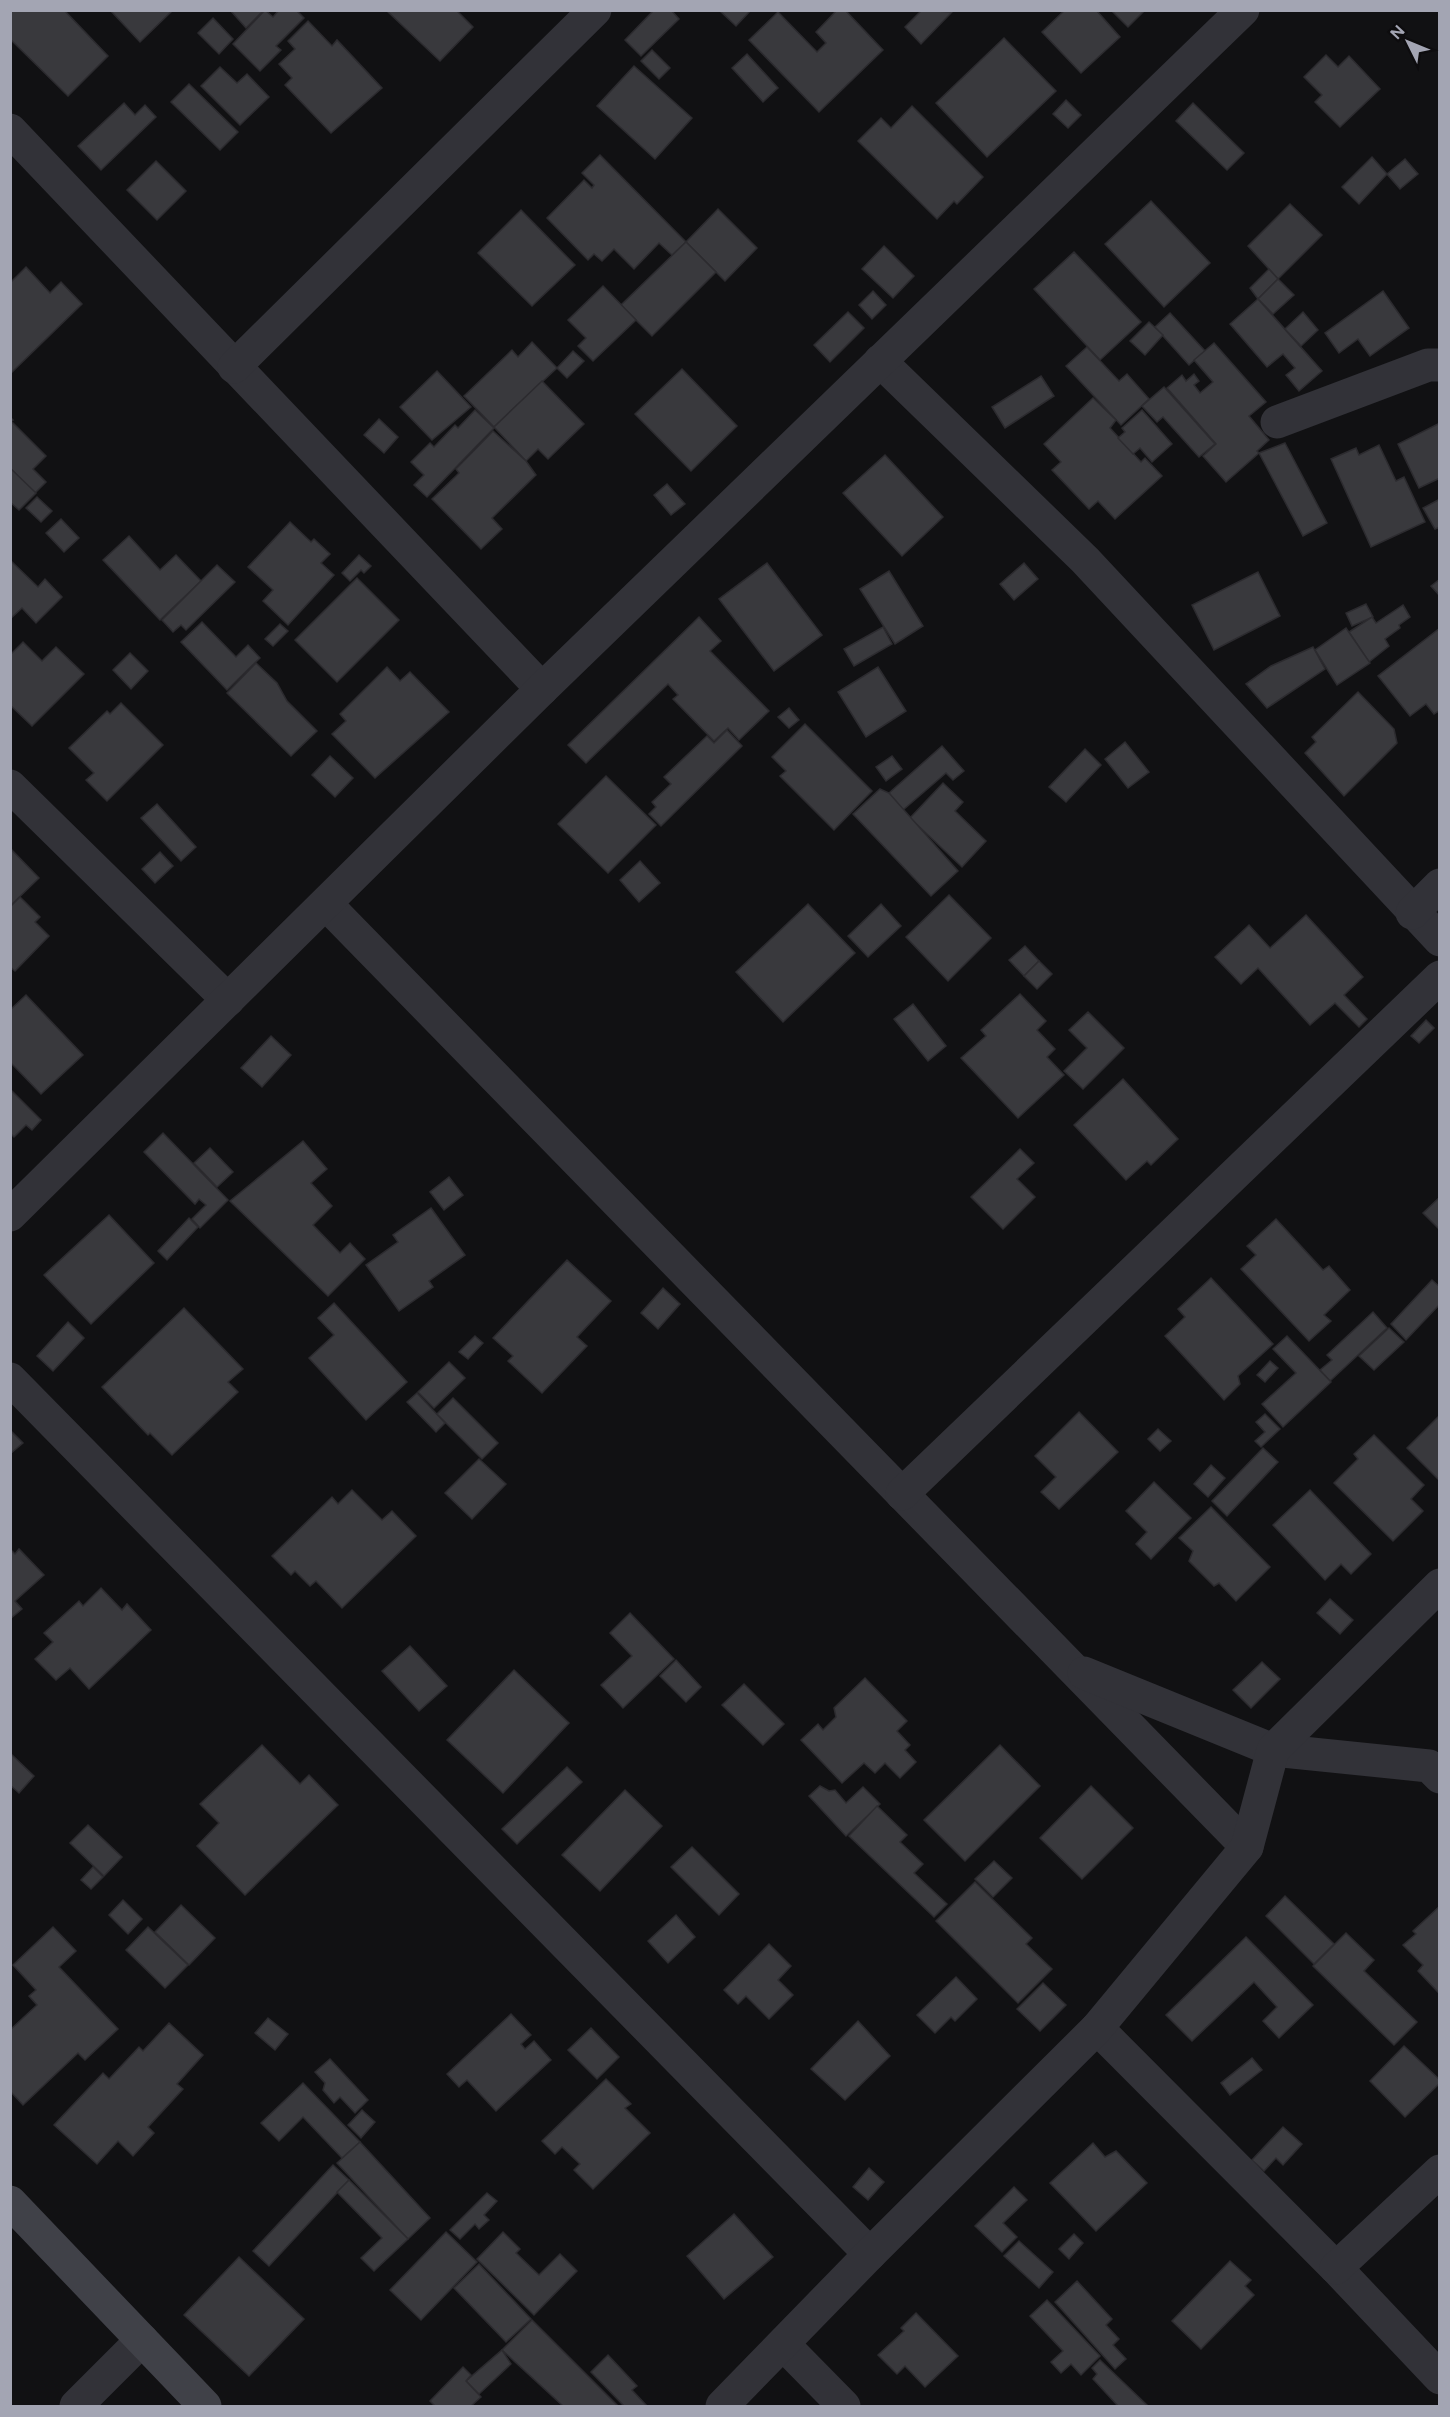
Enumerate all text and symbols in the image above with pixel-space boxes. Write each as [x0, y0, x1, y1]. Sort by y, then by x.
north arrow [1378, 12, 1438, 72]
text: N [1386, 21, 1409, 43]

